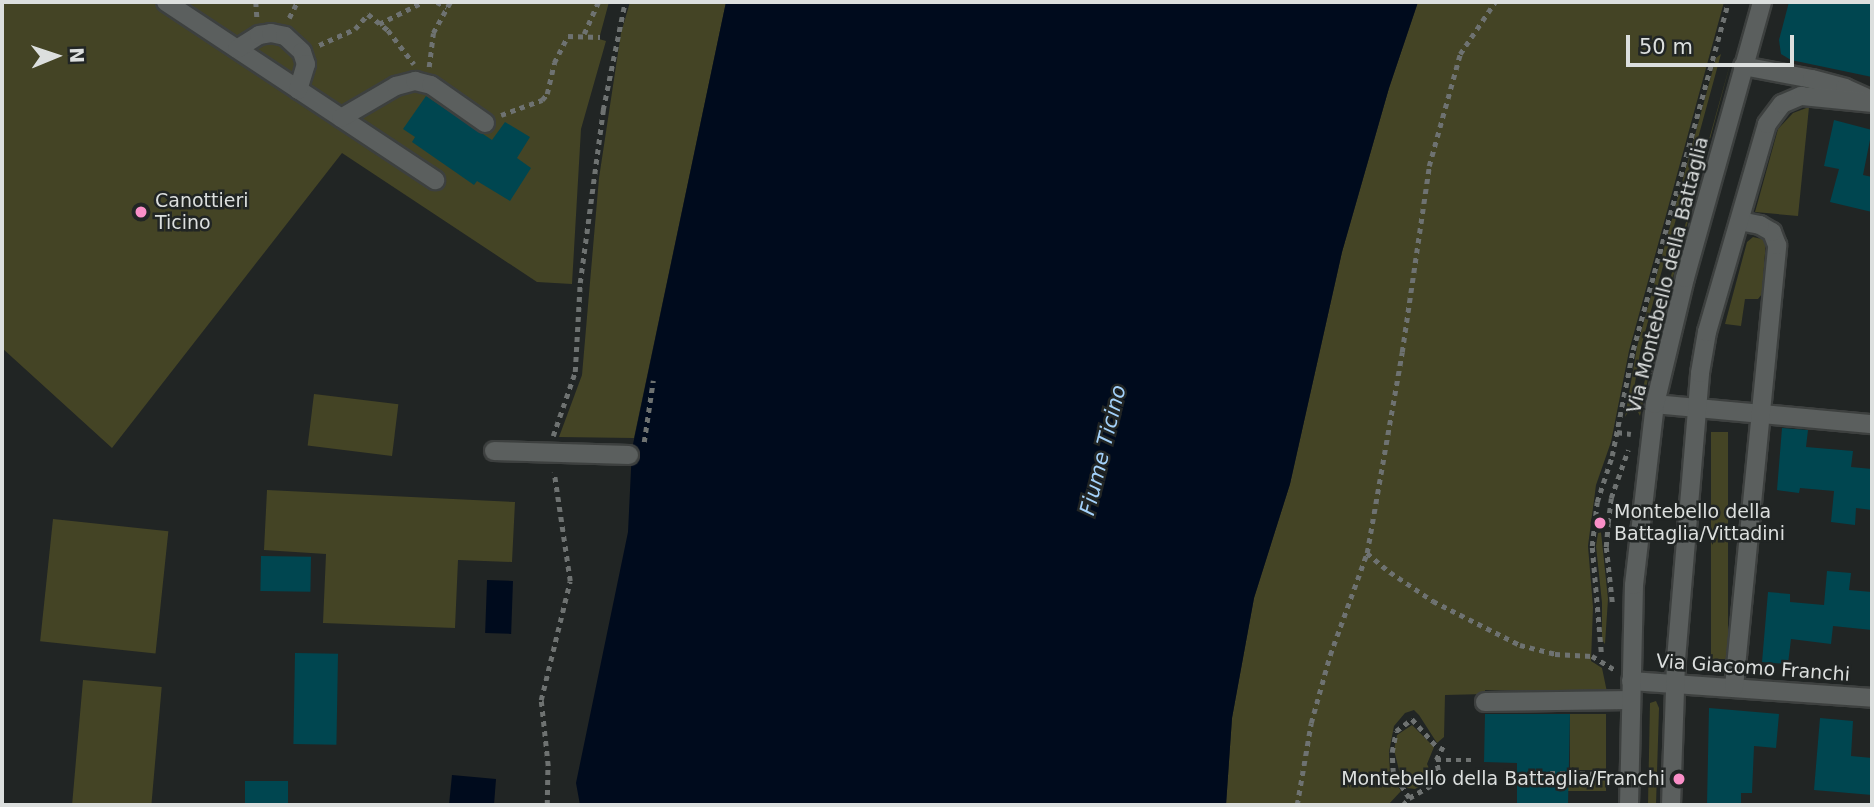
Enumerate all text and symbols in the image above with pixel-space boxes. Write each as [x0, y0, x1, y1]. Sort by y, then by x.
north arrow [21, 21, 91, 91]
scale bar [1629, 21, 1797, 65]
text: 50 m [1639, 35, 1693, 59]
text: N [66, 47, 88, 64]
street label: Via Montebello della Battaglia [1623, 134, 1713, 416]
place label: Canottieri Ticino [155, 190, 249, 234]
marker: Canottieri Ticino [133, 204, 149, 220]
water label: Fiume Ticino [1075, 382, 1131, 518]
place label: Montebello della Battaglia/Vittadini [1614, 501, 1785, 545]
marker: Montebello della Battaglia/Vittadini [1592, 515, 1608, 531]
street label: Via Giacomo Franchi [1655, 650, 1851, 686]
place label: Montebello della Battaglia/Franchi [1341, 768, 1665, 790]
marker: Montebello della Battaglia/Franchi [1671, 771, 1687, 787]

